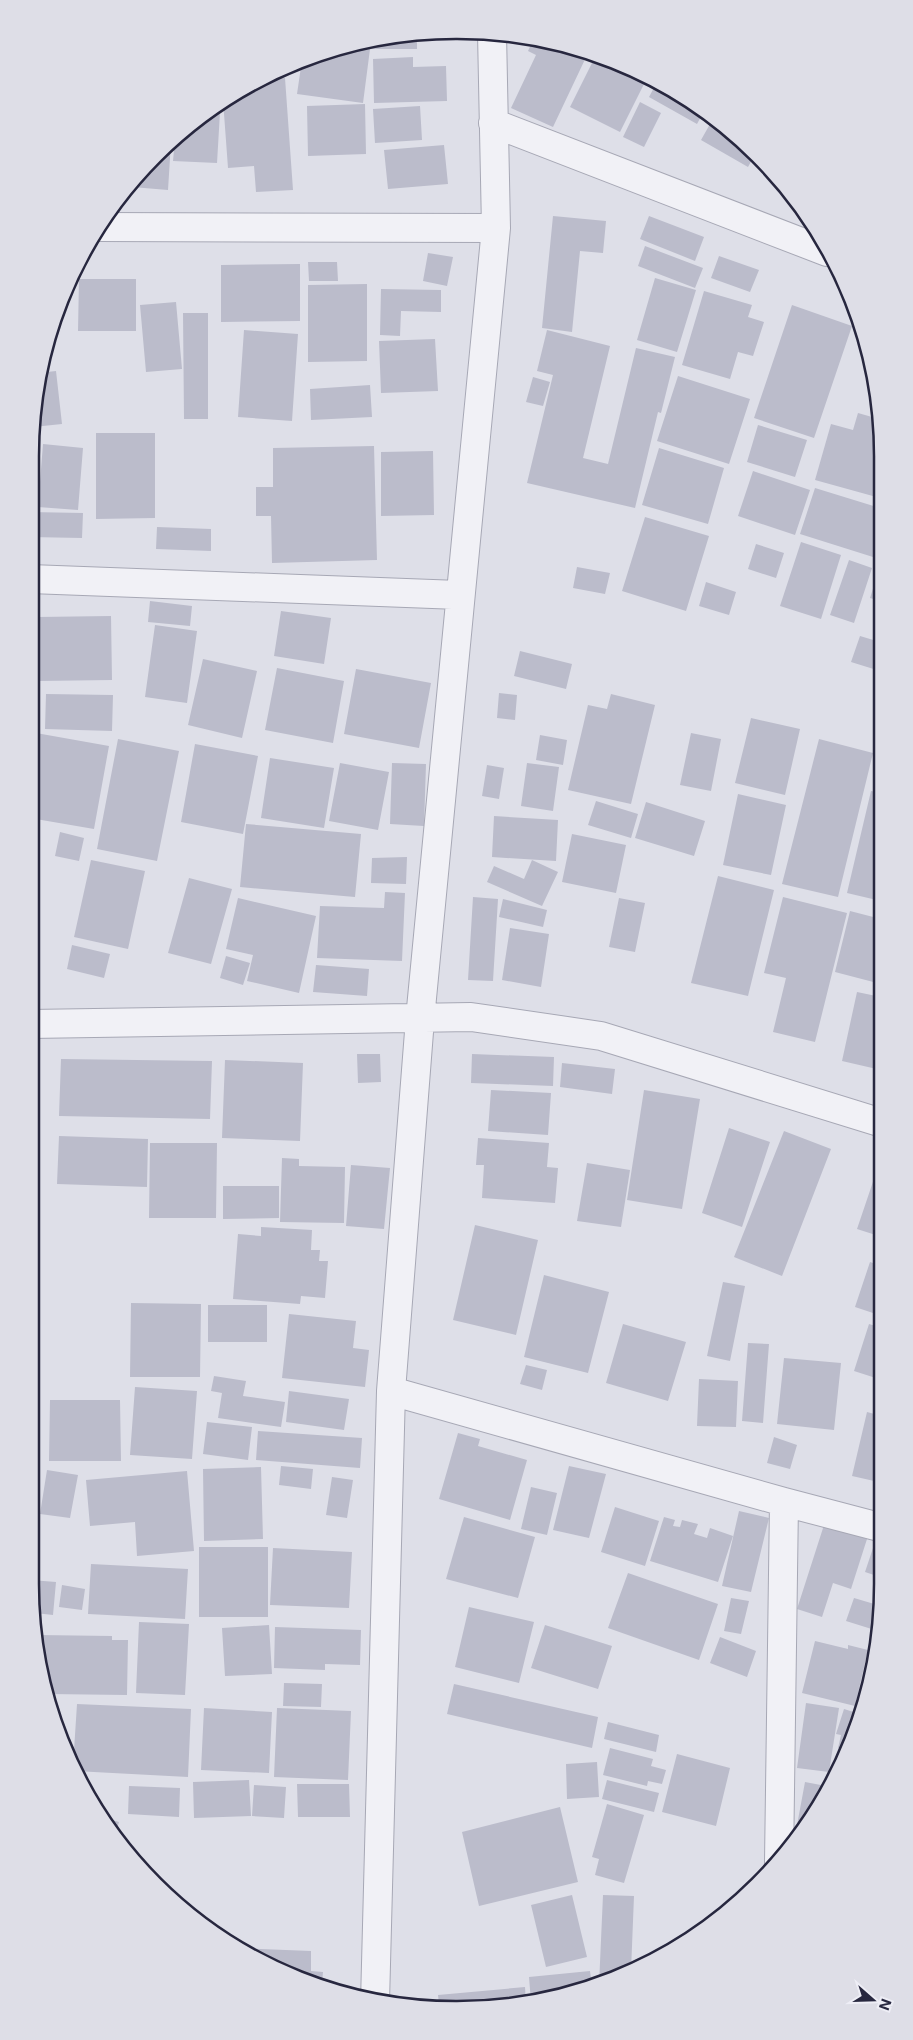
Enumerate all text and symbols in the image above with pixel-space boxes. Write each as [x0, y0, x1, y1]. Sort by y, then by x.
north arrow [848, 1975, 898, 2025]
text: N [876, 1997, 895, 2013]

